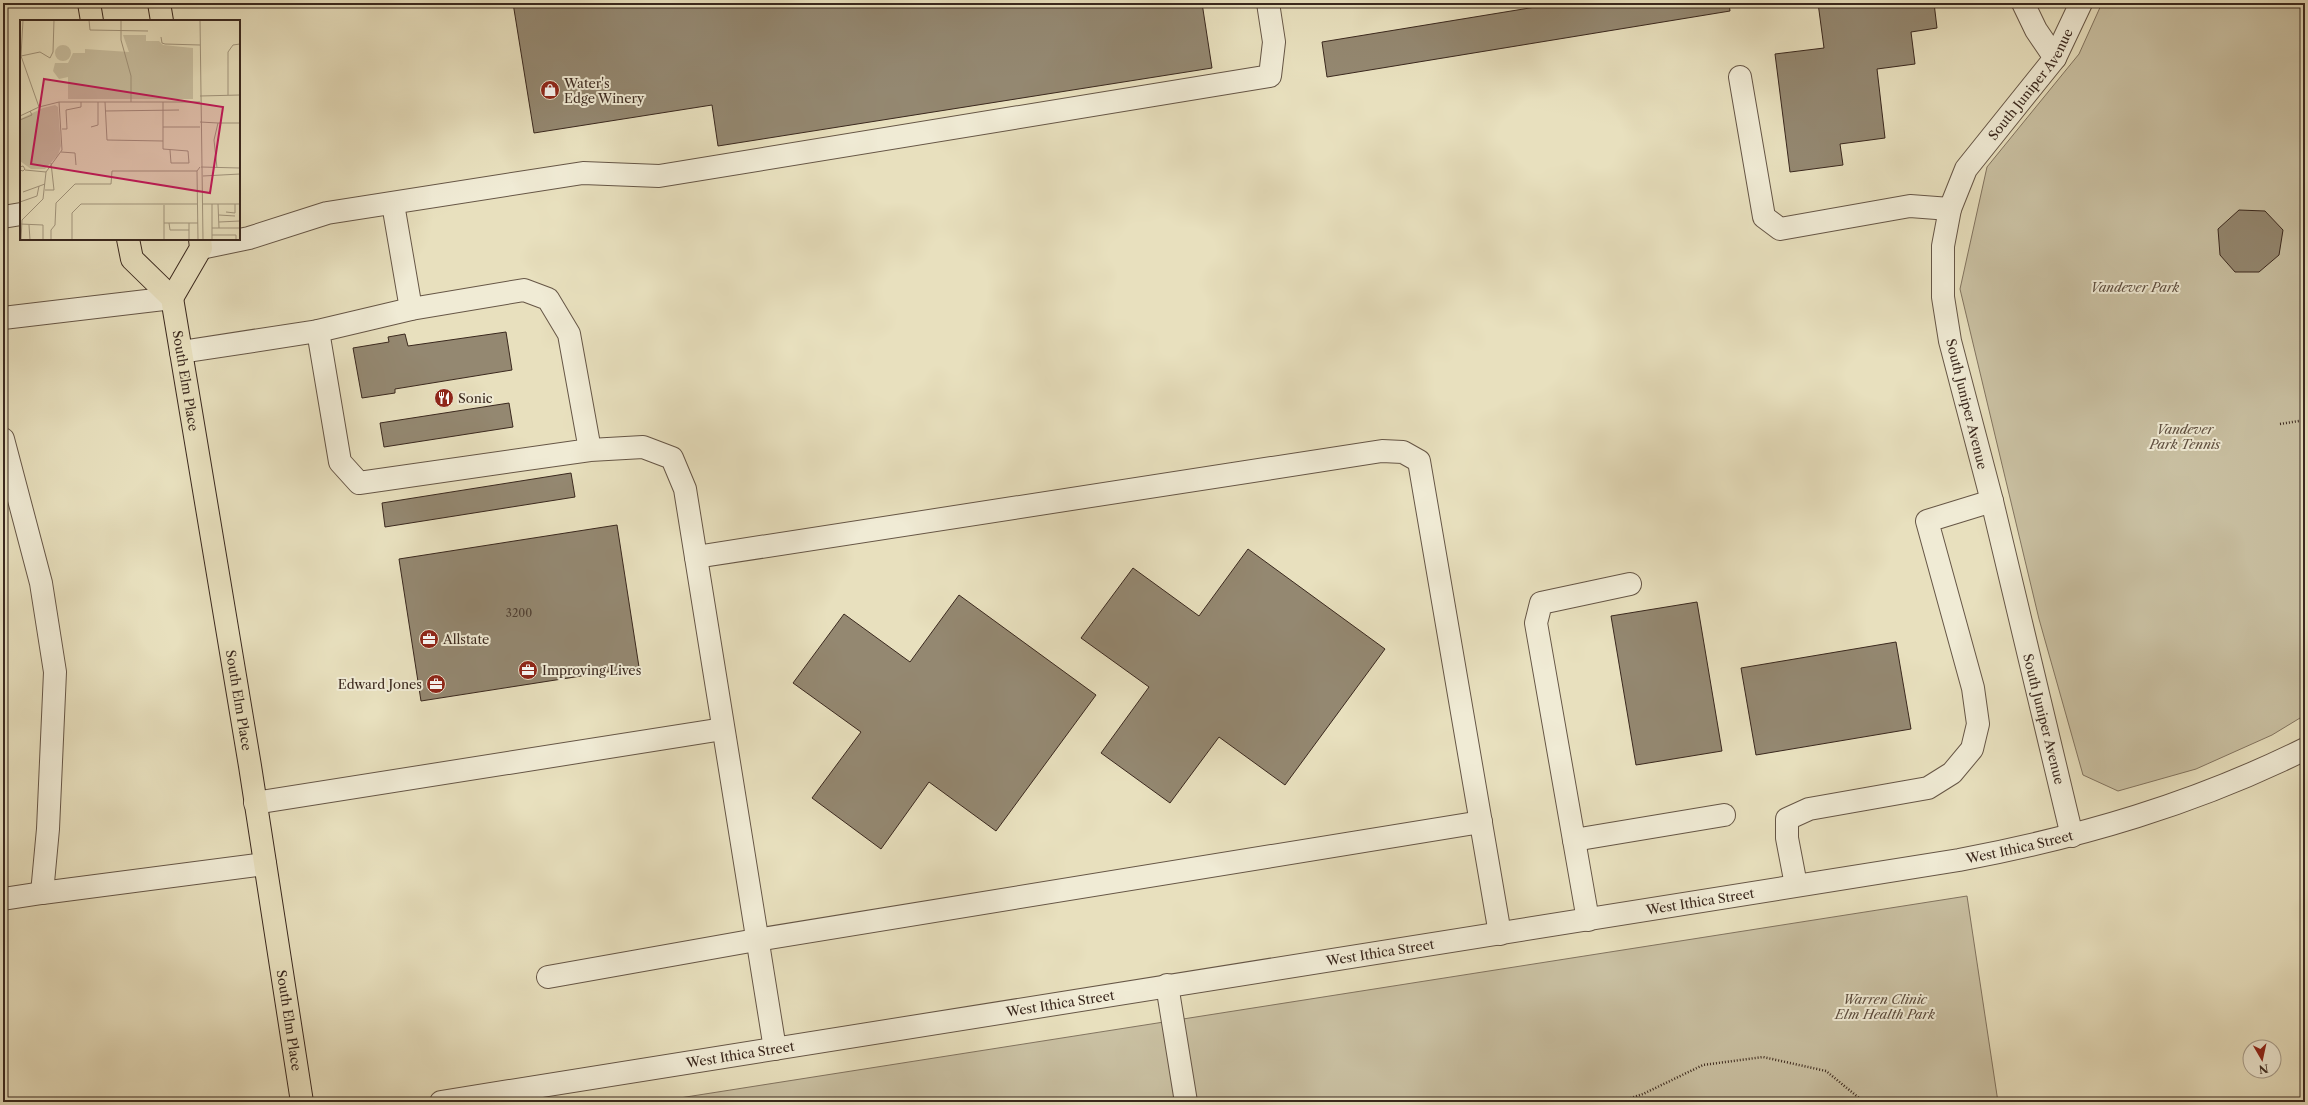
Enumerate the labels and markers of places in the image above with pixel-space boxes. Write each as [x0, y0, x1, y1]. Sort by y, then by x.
place label: Water's Edge Winery [563, 75, 645, 106]
shop icon: Water's Edge Winery [539, 79, 561, 101]
restaurant icon: Sonic [433, 387, 455, 409]
place label: Sonic [458, 390, 493, 406]
office icon: Allstate [418, 628, 440, 650]
place label: Allstate [442, 631, 489, 647]
office icon: Improving Lives [517, 659, 539, 681]
place label: Improving Lives [542, 662, 642, 678]
office icon: Edward Jones [425, 673, 447, 695]
place label: Edward Jones [338, 676, 422, 692]

